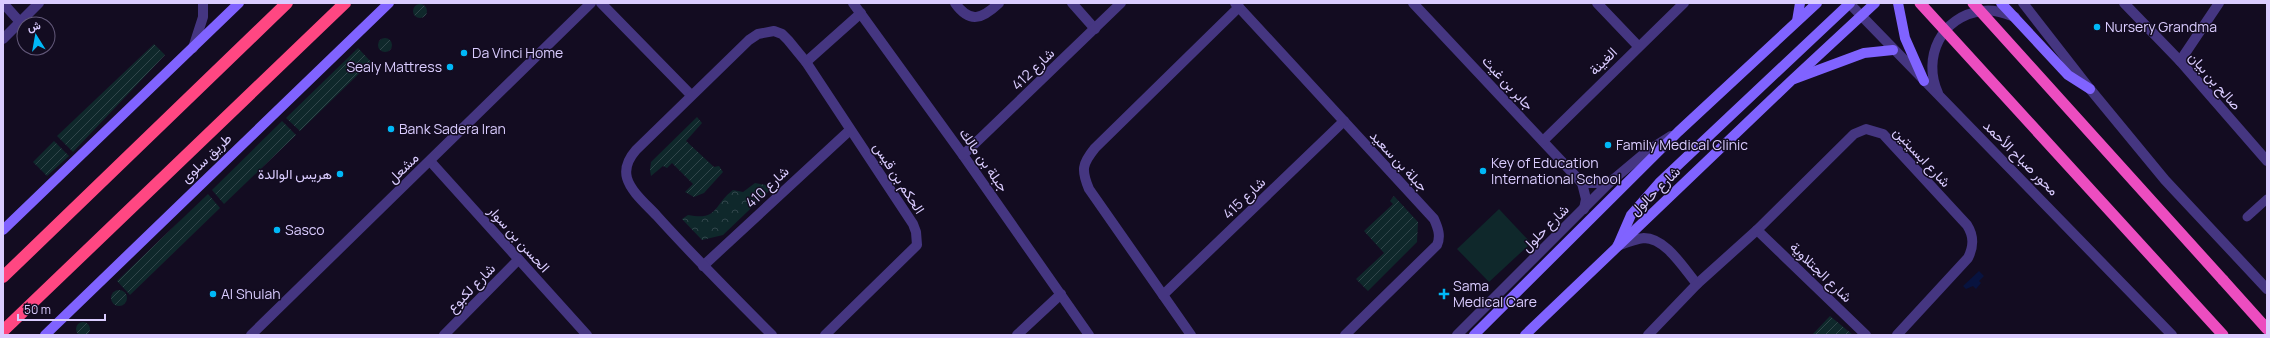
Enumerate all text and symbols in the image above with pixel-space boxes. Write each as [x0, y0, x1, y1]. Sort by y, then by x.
north arrow [16, 16, 56, 56]
text: ش [26, 17, 42, 34]
place label: Nursery Grandma [2105, 17, 2217, 36]
marker: Nursery Grandma [2092, 22, 2102, 32]
street label: الغينة [1584, 42, 1621, 79]
place label: Da Vinci Home [472, 43, 563, 62]
street label: شارع 412 [1007, 44, 1060, 95]
marker: Da Vinci Home [459, 48, 469, 58]
street label: صالح بن بيان [2183, 48, 2246, 115]
street label: جابر بن غيث [1478, 51, 1538, 114]
place label: Sealy Mattress [346, 57, 442, 76]
marker: Sealy Mattress [445, 62, 455, 72]
street label: محور صباح الأحمد [1978, 116, 2063, 201]
place label: Bank Sadera Iran [399, 119, 506, 138]
street label: شارع ابسيتين [1888, 122, 1955, 192]
marker: Bank Sadera Iran [386, 124, 396, 134]
street label: جبلة بن مالك [955, 124, 1013, 195]
street label: جبلة بن سعيد [1366, 126, 1433, 195]
street label: طريق سلوى [176, 129, 235, 187]
place label: Family Medical Clinic [1616, 135, 1748, 154]
street label: الحكم بن قيس [869, 138, 930, 217]
marker: Family Medical Clinic [1603, 140, 1613, 150]
street label: مشعل [383, 148, 422, 187]
place label: Key of Education International School [1491, 153, 1621, 188]
street label: شارع 410 [741, 162, 794, 213]
street label: شارع حالول [1625, 162, 1685, 221]
place label: هريس الوالدة [258, 164, 332, 183]
marker: Key of Education International School [1478, 166, 1488, 176]
marker: هريس الوالدة [335, 169, 345, 179]
street label: شارع 415 [1218, 172, 1271, 224]
street label: الحسن بن سوار [484, 200, 554, 276]
street label: شارع حلول [1517, 200, 1574, 257]
place label: Sasco [285, 220, 325, 239]
marker: Sasco [272, 225, 282, 235]
street label: شارع الجتلاوية [1785, 237, 1857, 307]
street label: شارع لكبوع [442, 259, 500, 318]
place label: Sama Medical Care [1453, 276, 1537, 311]
place label: Al Shulah [221, 284, 281, 303]
marker: Sama Medical Care [1438, 288, 1450, 300]
marker: Al Shulah [208, 289, 218, 299]
scale bar [18, 296, 105, 322]
text: 50 m [24, 301, 51, 318]

